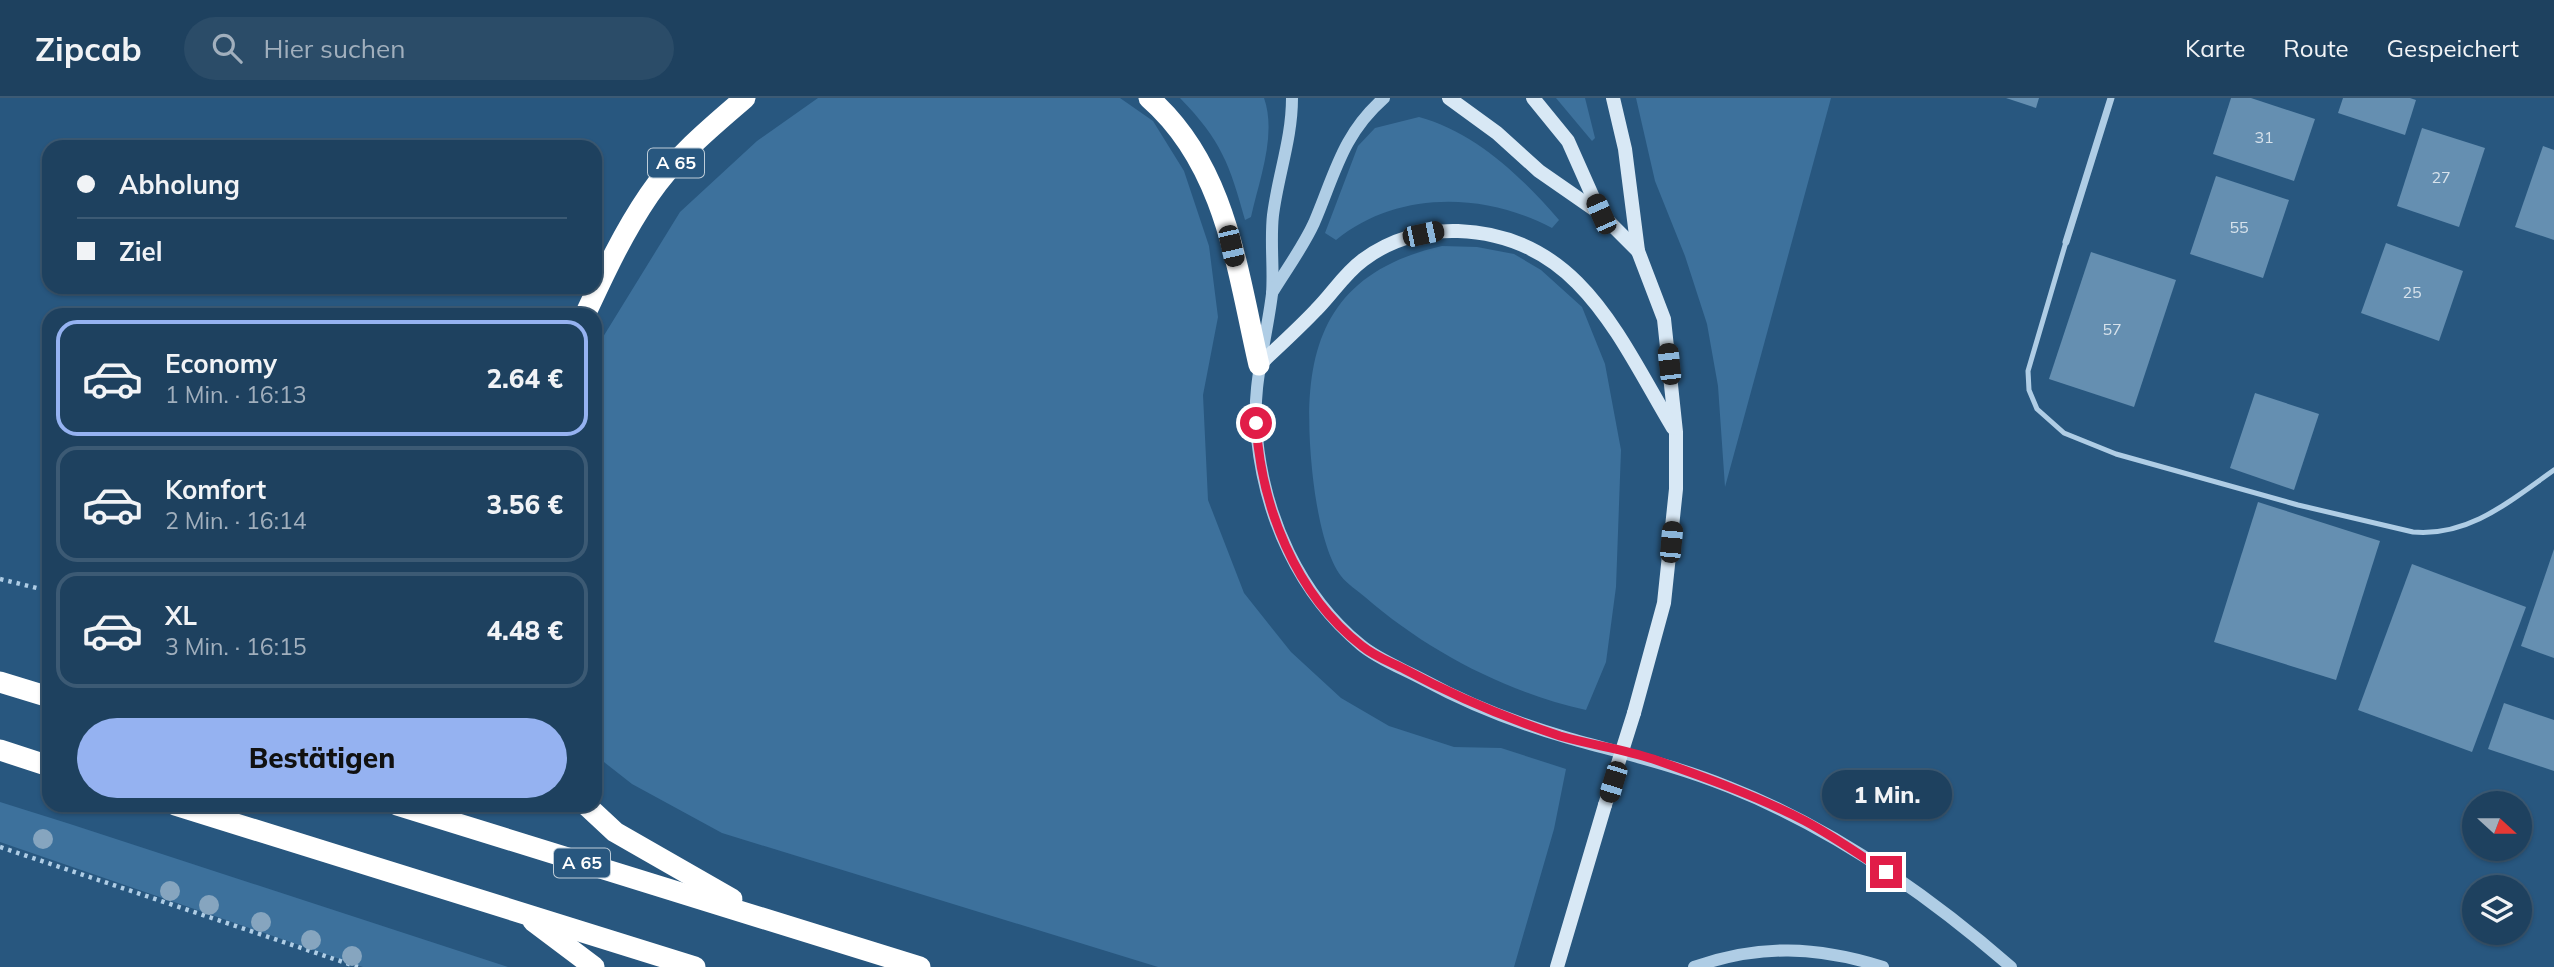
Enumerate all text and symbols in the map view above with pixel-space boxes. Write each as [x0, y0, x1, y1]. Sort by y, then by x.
search box [184, 17, 674, 80]
text: Zipcab [35, 28, 142, 69]
icon: search [208, 29, 246, 67]
text: Hier suchen [264, 32, 405, 65]
text: Karte [2185, 33, 2245, 63]
text: Route [2283, 33, 2349, 63]
text: Gespeichert [2387, 33, 2519, 63]
house number: 31 [2254, 127, 2274, 147]
road number: A 65 [648, 149, 704, 178]
house number: 27 [2431, 167, 2451, 187]
text: Abholung [119, 168, 240, 201]
car [1583, 191, 1620, 237]
house number: 55 [2229, 217, 2249, 237]
car [1401, 219, 1446, 249]
car [1217, 223, 1246, 269]
text: Ziel [119, 235, 163, 268]
house number: 25 [2402, 282, 2422, 302]
house number: 57 [2102, 319, 2122, 339]
car [1657, 342, 1682, 386]
icon: car [81, 347, 144, 410]
text: Economy [165, 347, 277, 380]
text: 2.64 € [487, 362, 563, 395]
text: 1 Min. · 16:13 [165, 380, 307, 409]
route start [1240, 407, 1272, 439]
icon: car [81, 473, 144, 536]
text: Komfort [165, 473, 266, 506]
text: 3.56 € [487, 488, 563, 521]
text: 2 Min. · 16:14 [165, 506, 307, 535]
car [1659, 520, 1684, 564]
icon: car [81, 599, 144, 662]
text: XL [165, 599, 197, 632]
text: 4.48 € [487, 614, 563, 647]
text: 3 Min. · 16:15 [165, 632, 307, 661]
button: Bestätigen [77, 718, 567, 798]
car [1597, 759, 1630, 805]
callout: 1 Min. [1821, 770, 1951, 820]
text: 1 Min. [1854, 780, 1920, 809]
north arrow [2462, 791, 2532, 861]
map controls [2462, 791, 2532, 945]
road number: A 65 [554, 848, 610, 878]
route end [1870, 856, 1902, 888]
button: layers [2462, 875, 2532, 945]

